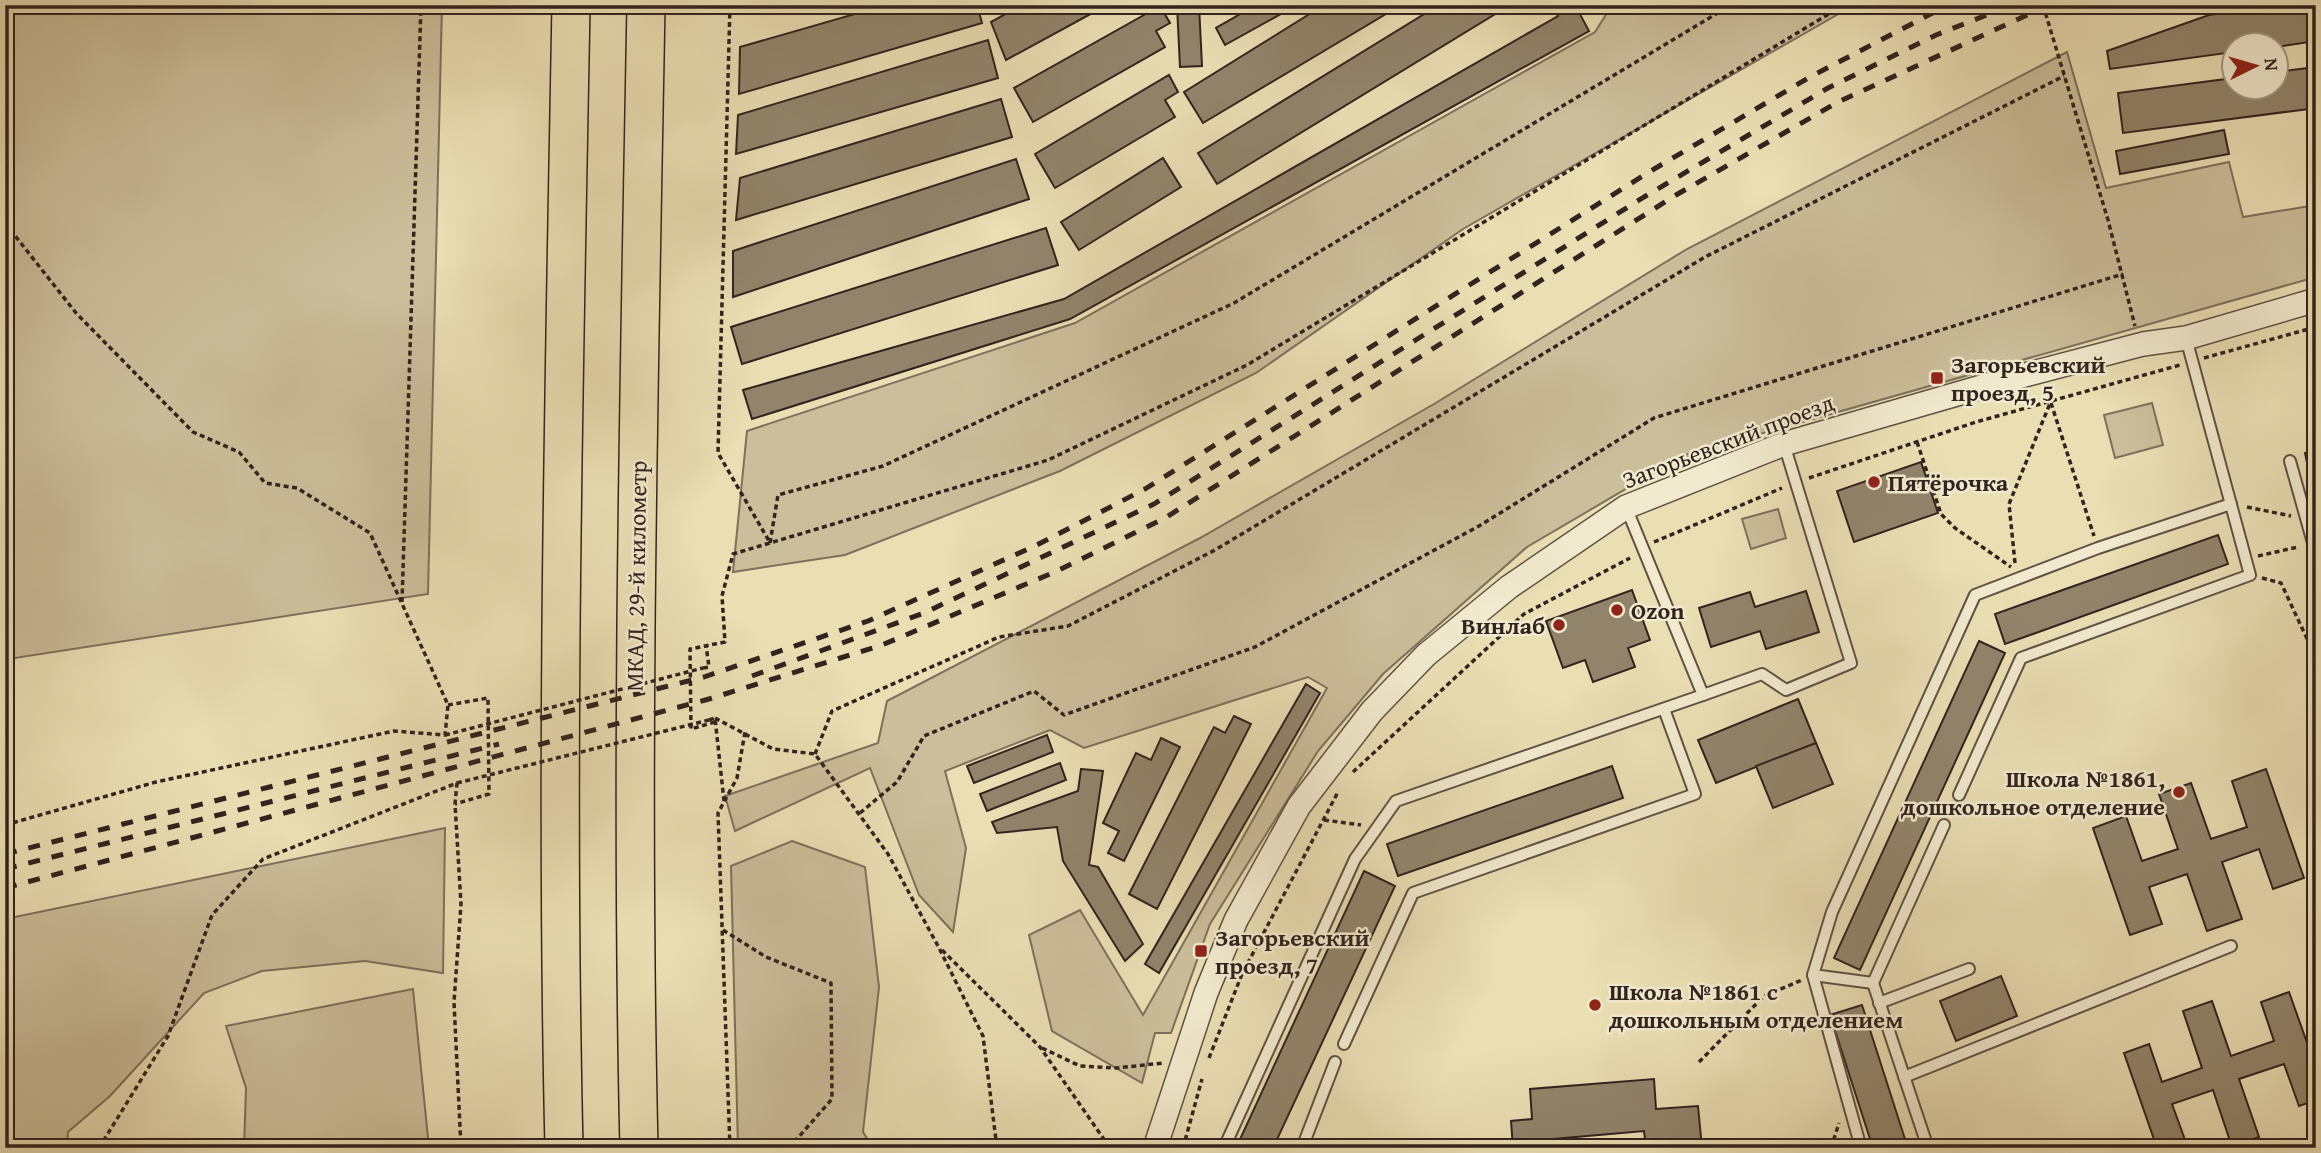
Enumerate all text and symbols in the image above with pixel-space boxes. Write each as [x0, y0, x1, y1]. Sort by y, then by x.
north arrow [2220, 32, 2290, 102]
text: N [2257, 57, 2286, 72]
place label: Загорьевский проезд, 5 [1951, 347, 2106, 410]
marker: Загорьевский проезд, 5 [1929, 370, 1945, 386]
street label: Загорьевский проезд [1617, 385, 1839, 497]
street label: МКАД, 29-й километр [616, 460, 656, 692]
place label: Пятёрочка [1888, 465, 2009, 500]
marker: Пятёрочка [1866, 474, 1882, 490]
place label: Ozon [1631, 593, 1685, 628]
marker: Ozon [1609, 602, 1625, 618]
place label: Винлаб [1461, 608, 1545, 643]
marker: Винлаб [1551, 617, 1567, 633]
place label: Школа №1861, дошкольное отделение [1901, 761, 2165, 824]
marker: Школа №1861, дошкольное отделение [2171, 784, 2187, 800]
place label: Загорьевский проезд, 7 [1215, 920, 1370, 983]
marker: Загорьевский проезд, 7 [1193, 943, 1209, 959]
place label: Школа №1861 с дошкольным отделением [1609, 974, 1903, 1037]
marker: Школа №1861 с дошкольным отделением [1587, 997, 1603, 1013]

